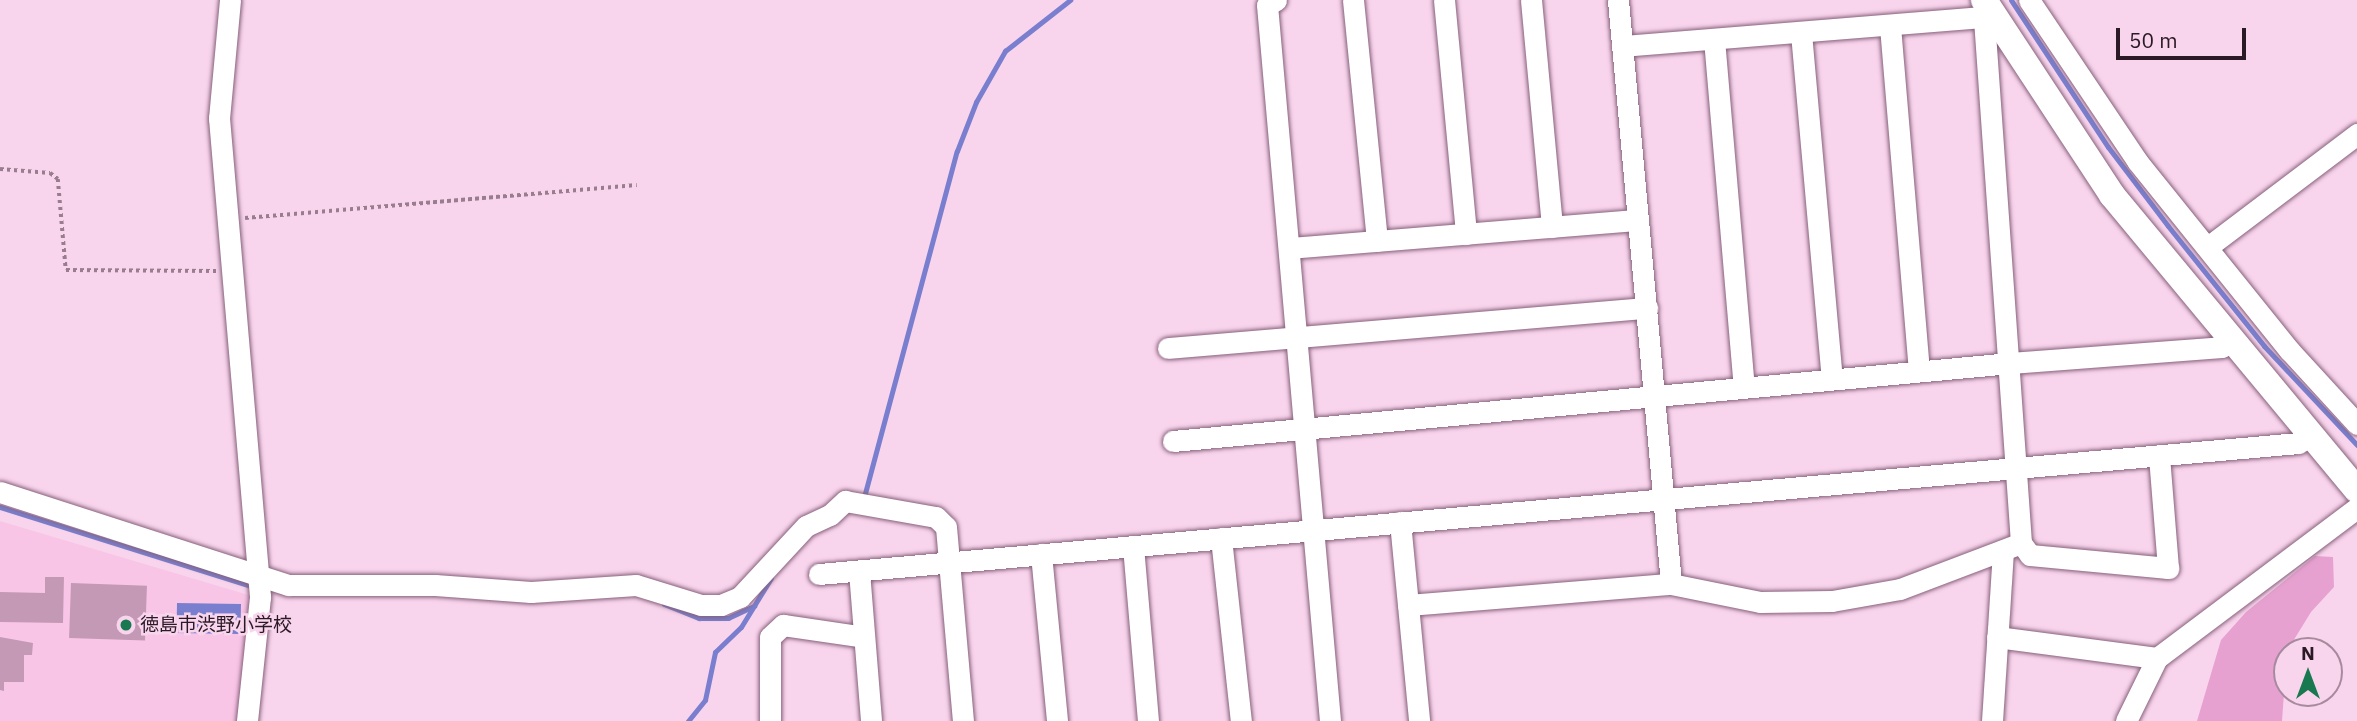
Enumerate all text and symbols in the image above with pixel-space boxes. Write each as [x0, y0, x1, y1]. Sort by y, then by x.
scale bar [2119, 14, 2248, 58]
text: 50 m [2129, 26, 2178, 54]
place label: 徳島市渋野小学校 [140, 614, 292, 636]
marker: 徳島市渋野小学校 [118, 617, 134, 633]
north arrow [2273, 637, 2343, 707]
text: N [2301, 641, 2315, 665]

